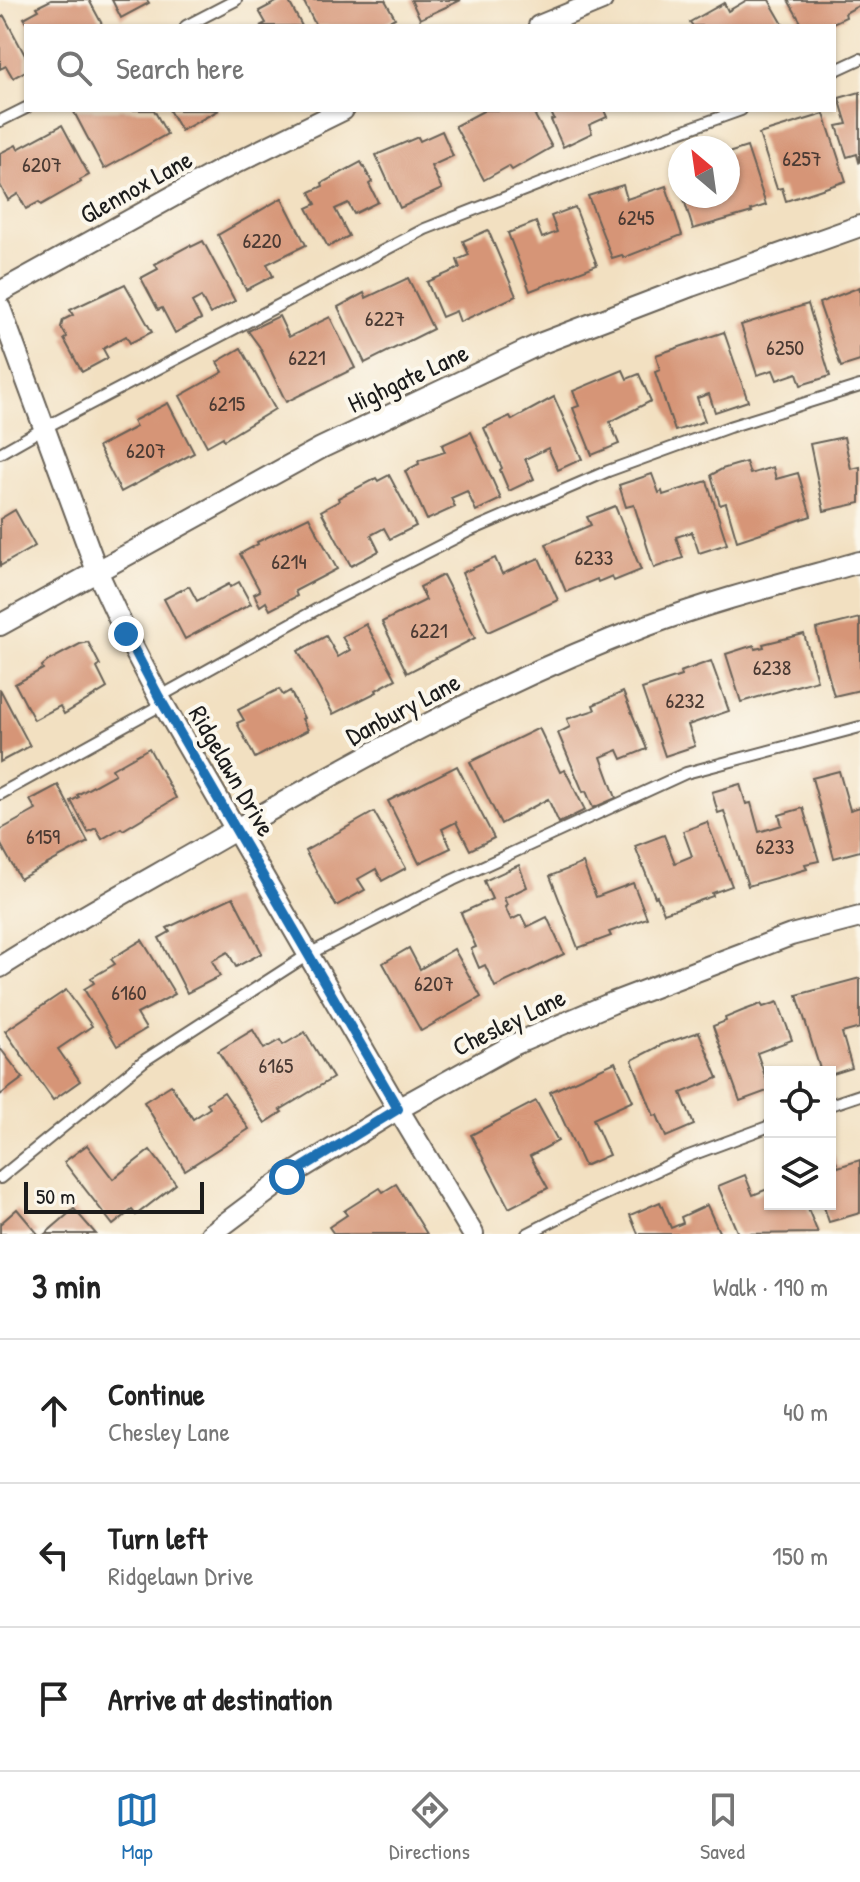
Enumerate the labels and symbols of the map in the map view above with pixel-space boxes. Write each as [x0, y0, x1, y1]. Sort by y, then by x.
north arrow [668, 136, 740, 208]
street label: Glennox Lane [73, 141, 198, 232]
house number: 6257 [782, 143, 822, 173]
house number: 6207 [22, 149, 62, 179]
house number: 6245 [618, 202, 654, 232]
house number: 6220 [242, 225, 282, 255]
house number: 6227 [365, 303, 405, 333]
house number: 6250 [766, 332, 804, 362]
street label: Highgate Lane [342, 334, 474, 421]
house number: 6221 [288, 342, 326, 372]
house number: 6215 [209, 388, 245, 418]
house number: 6207 [126, 435, 166, 465]
house number: 6233 [575, 542, 614, 572]
house number: 6214 [271, 546, 307, 576]
house number: 6221 [410, 615, 448, 645]
route end [108, 616, 144, 652]
house number: 6238 [753, 652, 791, 682]
street label: Danbury Lane [340, 664, 466, 753]
house number: 6232 [665, 685, 705, 715]
street label: Ridgelawn Drive [181, 699, 284, 843]
house number: 6159 [26, 821, 60, 851]
house number: 6233 [756, 831, 795, 861]
house number: 6207 [414, 968, 454, 998]
house number: 6160 [111, 977, 147, 1007]
street label: Chesley Lane [446, 979, 571, 1064]
house number: 6165 [259, 1050, 293, 1080]
route start [269, 1159, 305, 1195]
scale bar [24, 1178, 204, 1214]

